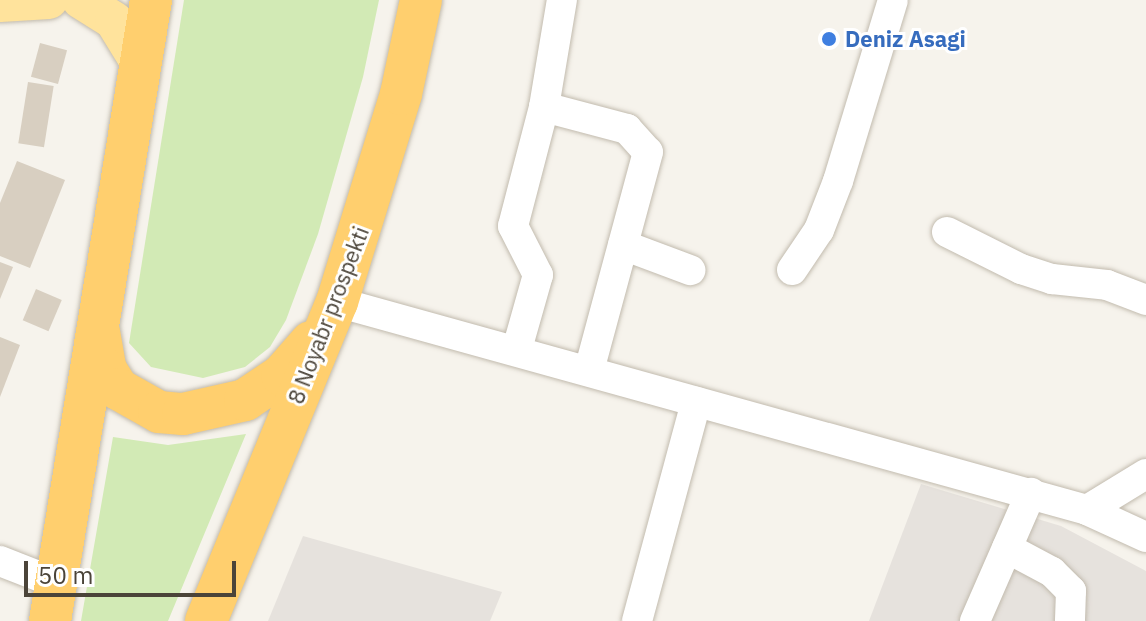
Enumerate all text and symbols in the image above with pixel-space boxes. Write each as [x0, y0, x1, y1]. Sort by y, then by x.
place label: Deniz Asagi [845, 26, 966, 52]
marker: Deniz Asagi [820, 30, 838, 48]
street label: 8 Noyabr prospekti [282, 223, 374, 407]
scale bar [28, 545, 240, 595]
text: 50 m [38, 559, 93, 591]

